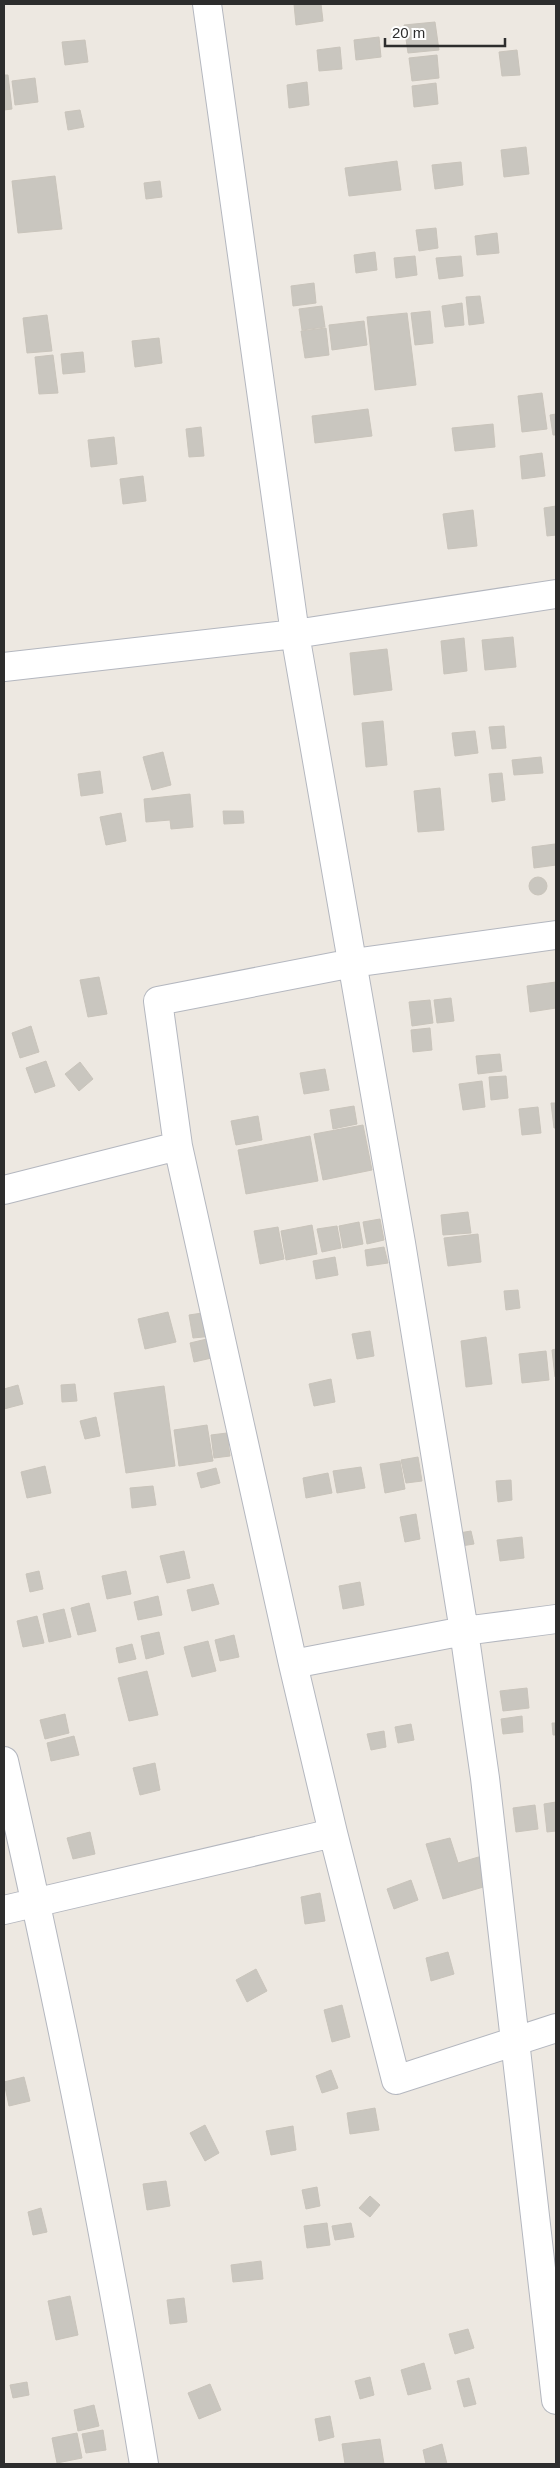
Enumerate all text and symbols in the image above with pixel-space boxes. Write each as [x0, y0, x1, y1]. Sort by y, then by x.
scale bar [385, 15, 505, 47]
text: 20 m [392, 24, 425, 41]

